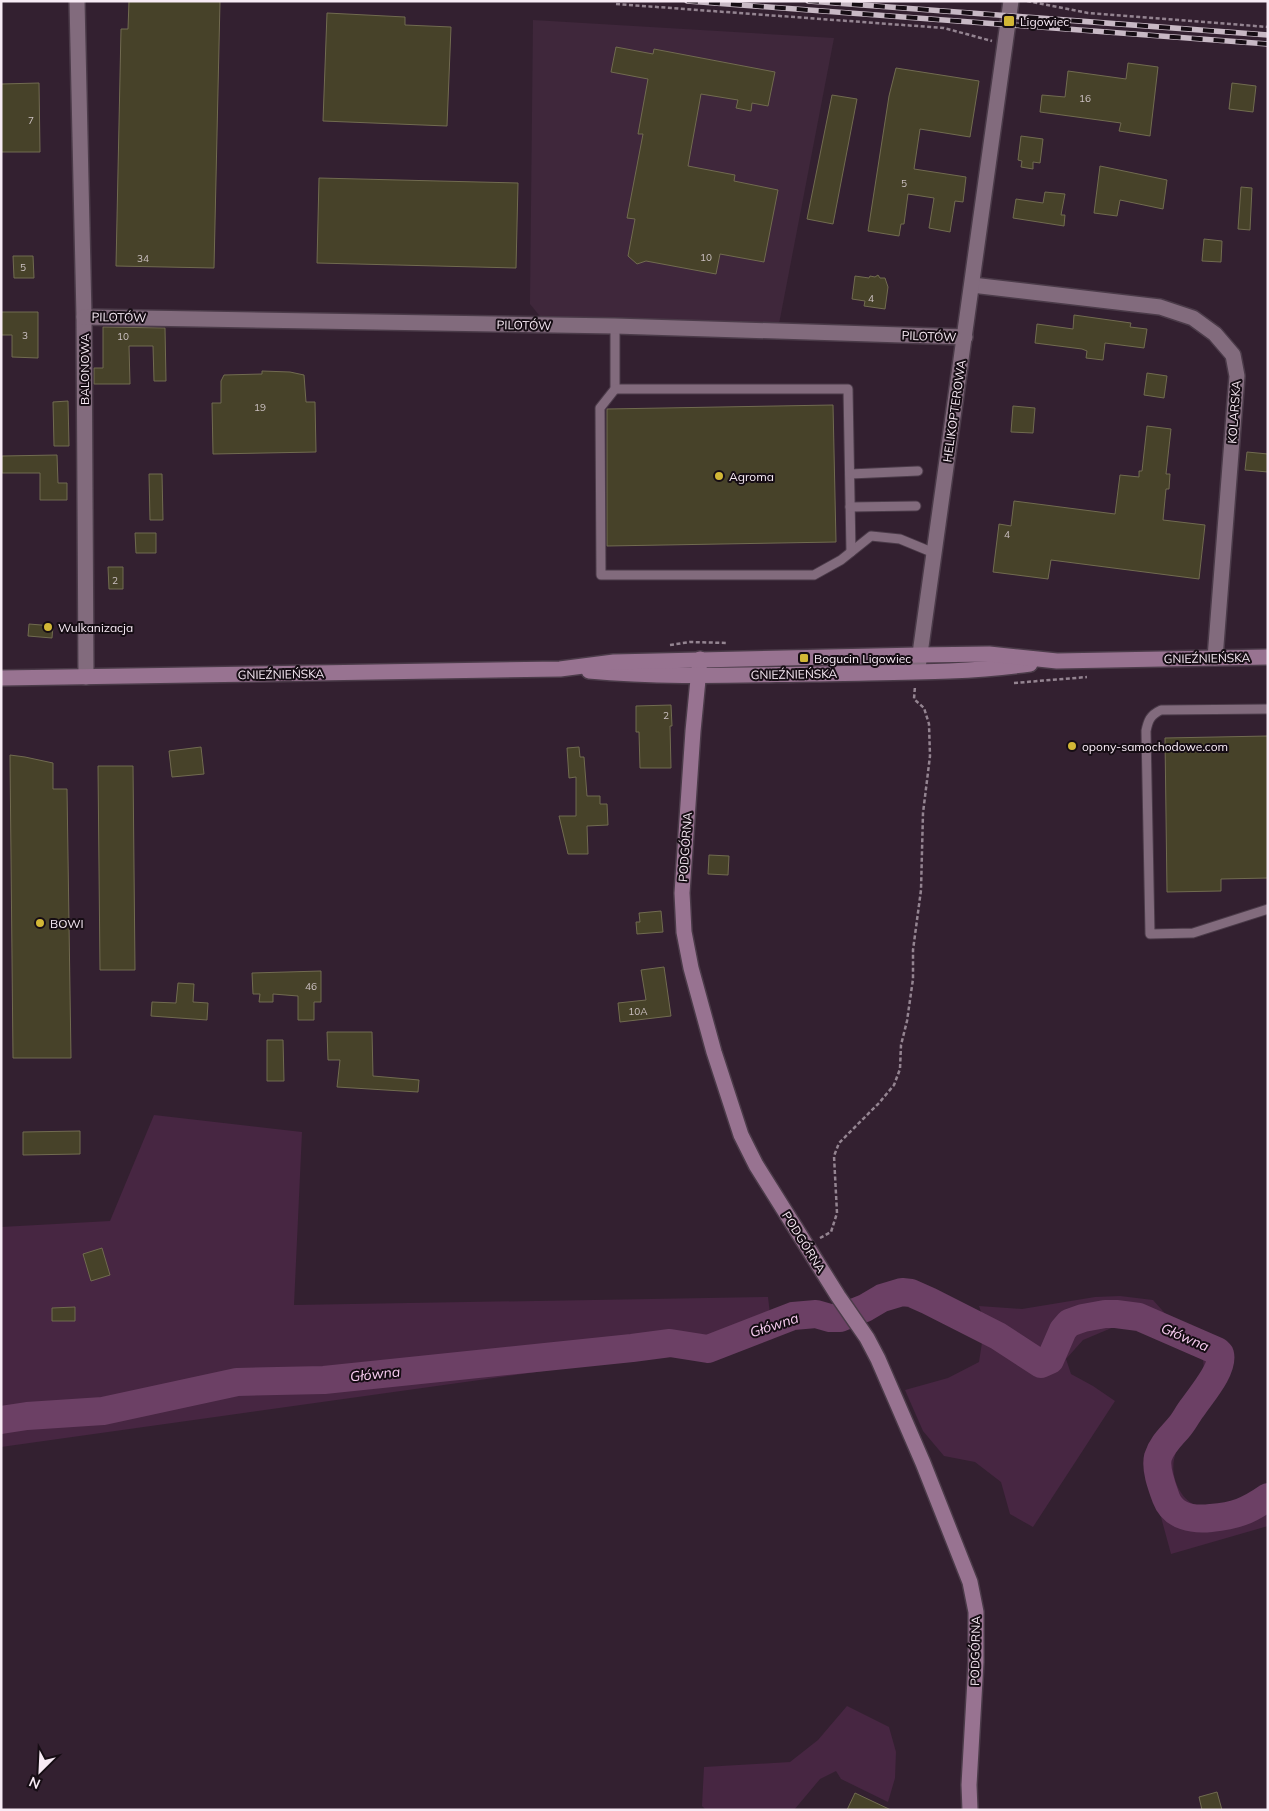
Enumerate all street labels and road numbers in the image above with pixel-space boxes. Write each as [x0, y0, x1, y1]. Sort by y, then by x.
street label: PILOTÓW [91, 309, 147, 325]
street label: PILOTÓW [496, 317, 552, 333]
street label: PILOTÓW [901, 328, 957, 344]
street label: BALONOWA [77, 333, 92, 405]
street label: HELIKOPTEROWA [939, 359, 969, 463]
street label: KOLARSKA [1224, 380, 1244, 444]
street label: GNIEŹNIEŃSKA [1164, 650, 1251, 666]
street label: GNIEŹNIEŃSKA [238, 666, 325, 682]
street label: GNIEŹNIEŃSKA [751, 666, 838, 682]
street label: PODGÓRNA [675, 811, 695, 882]
street label: PODGÓRNA [779, 1208, 829, 1276]
street label: PODGÓRNA [967, 1616, 983, 1686]

